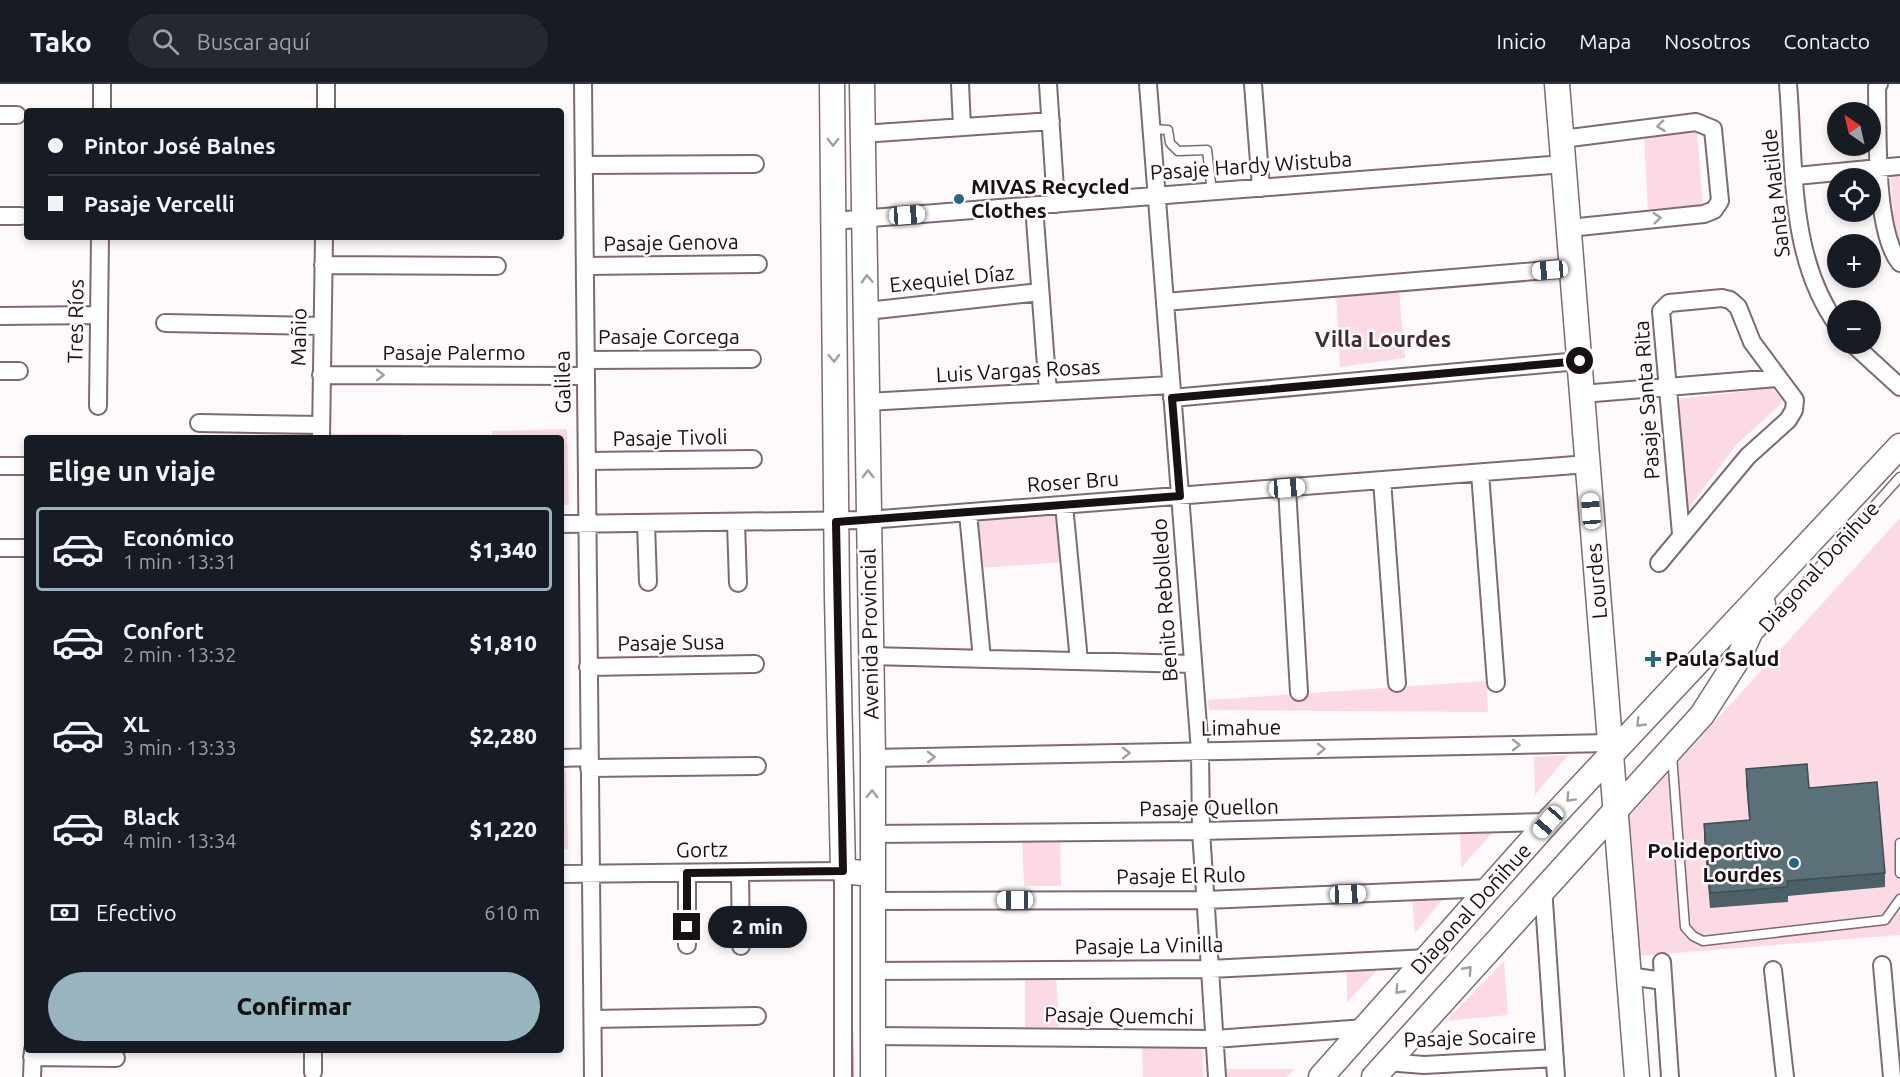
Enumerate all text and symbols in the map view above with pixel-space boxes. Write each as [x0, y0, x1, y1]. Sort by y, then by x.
search box [128, 14, 548, 68]
icon: search [149, 25, 182, 58]
text: Tako [30, 26, 92, 57]
text: Buscar aquí [197, 29, 310, 54]
text: Inicio [1497, 29, 1546, 53]
text: Mapa [1579, 29, 1631, 53]
text: Nosotros [1664, 29, 1751, 53]
text: Contacto [1784, 29, 1870, 53]
north arrow [1827, 102, 1881, 156]
map controls [1827, 102, 1881, 354]
one-way arrow [1656, 119, 1666, 132]
street label: Santa Matilde [1756, 128, 1794, 259]
text: Pintor José Balnes [84, 133, 276, 158]
one-way arrow [826, 138, 839, 147]
street label: Pasaje Hardy Wistuba [1149, 146, 1353, 184]
button: locate [1827, 168, 1881, 222]
place label: MIVAS Recycled Clothes [971, 174, 1130, 222]
text: Pasaje Vercelli [84, 191, 235, 216]
marker: MIVAS Recycled Clothes [952, 192, 966, 206]
car [888, 205, 926, 225]
one-way arrow [1653, 212, 1662, 225]
street label: Pasaje Genova [603, 229, 739, 255]
button: + [1827, 234, 1881, 288]
car [1531, 259, 1569, 281]
street label: Exequiel Díaz [888, 260, 1016, 297]
one-way arrow [860, 274, 873, 283]
street label: Tres Ríos [62, 279, 88, 363]
button: − [1827, 300, 1881, 354]
street label: Mañio [285, 308, 311, 366]
street label: Pasaje Santa Rita [1628, 320, 1664, 480]
street label: Pasaje Corcega [598, 324, 740, 348]
district label: Villa Lourdes [1315, 326, 1451, 351]
street label: Pasaje Palermo [382, 340, 526, 364]
route start [1566, 347, 1593, 374]
street label: Galilea [549, 350, 575, 414]
one-way arrow [828, 354, 840, 363]
street label: Luis Vargas Rosas [935, 354, 1101, 386]
one-way arrow [375, 369, 384, 381]
street label: Pasaje Tivoli [612, 424, 728, 450]
text: Elige un viaje [48, 456, 216, 486]
street label: Roser Bru [1026, 466, 1120, 496]
one-way arrow [862, 469, 874, 478]
car [1268, 478, 1306, 498]
car [1580, 492, 1602, 530]
street label: Diagonal Doñihue [1753, 496, 1883, 637]
street label: Benito Rebolledo [1146, 518, 1182, 683]
icon: car [51, 522, 105, 576]
text: Económico [123, 525, 234, 550]
text: $1,340 [470, 537, 537, 562]
street label: Lourdes [1581, 542, 1611, 620]
street label: Avenida Provincial [856, 548, 882, 720]
text: 1 min · 13:31 [123, 550, 237, 573]
icon: car [51, 615, 105, 669]
text: Confort [123, 618, 204, 643]
street label: Pasaje Susa [617, 629, 725, 655]
text: $1,810 [470, 630, 537, 655]
text: 2 min · 13:32 [123, 643, 237, 666]
place label: Paula Salud [1665, 646, 1779, 670]
marker: Paula Salud [1646, 652, 1660, 666]
icon: car [51, 708, 105, 762]
text: XL [123, 711, 150, 736]
street label: Limahue [1201, 714, 1281, 740]
one-way arrow [1637, 716, 1648, 727]
text: $2,280 [470, 723, 537, 748]
text: 3 min · 13:33 [123, 736, 237, 759]
one-way arrow [1511, 739, 1520, 751]
one-way arrow [1316, 743, 1325, 755]
one-way arrow [1121, 747, 1130, 759]
one-way arrow [927, 751, 936, 763]
one-way arrow [866, 790, 878, 799]
one-way arrow [1566, 791, 1577, 801]
street label: Pasaje Quellon [1139, 794, 1279, 820]
icon: car [51, 801, 105, 855]
car [1529, 803, 1567, 841]
text: Black [123, 804, 180, 829]
text: $1,220 [470, 816, 537, 841]
text: 4 min · 13:34 [123, 829, 237, 852]
street label: Gortz [676, 837, 728, 861]
street label: Diagonal Doñihue [1405, 838, 1535, 979]
place label: Polideportivo Lourdes [1647, 838, 1782, 886]
marker: Polideportivo Lourdes [1787, 856, 1801, 870]
street label: Pasaje El Rulo [1116, 862, 1246, 888]
car [1330, 884, 1366, 904]
car [997, 891, 1033, 909]
icon: cash [48, 896, 81, 929]
text: Efectivo [96, 900, 177, 925]
text: 610 m [484, 901, 540, 924]
callout: 2 min [708, 906, 807, 948]
route end [673, 913, 700, 940]
text: 2 min [732, 915, 783, 938]
street label: Pasaje La Vinilla [1074, 932, 1224, 958]
one-way arrow [1461, 967, 1472, 977]
button: Confirmar [48, 972, 540, 1041]
one-way arrow [1395, 983, 1406, 994]
street label: Pasaje Quemchi [1044, 1002, 1194, 1028]
street label: Pasaje Socaire [1403, 1023, 1537, 1051]

